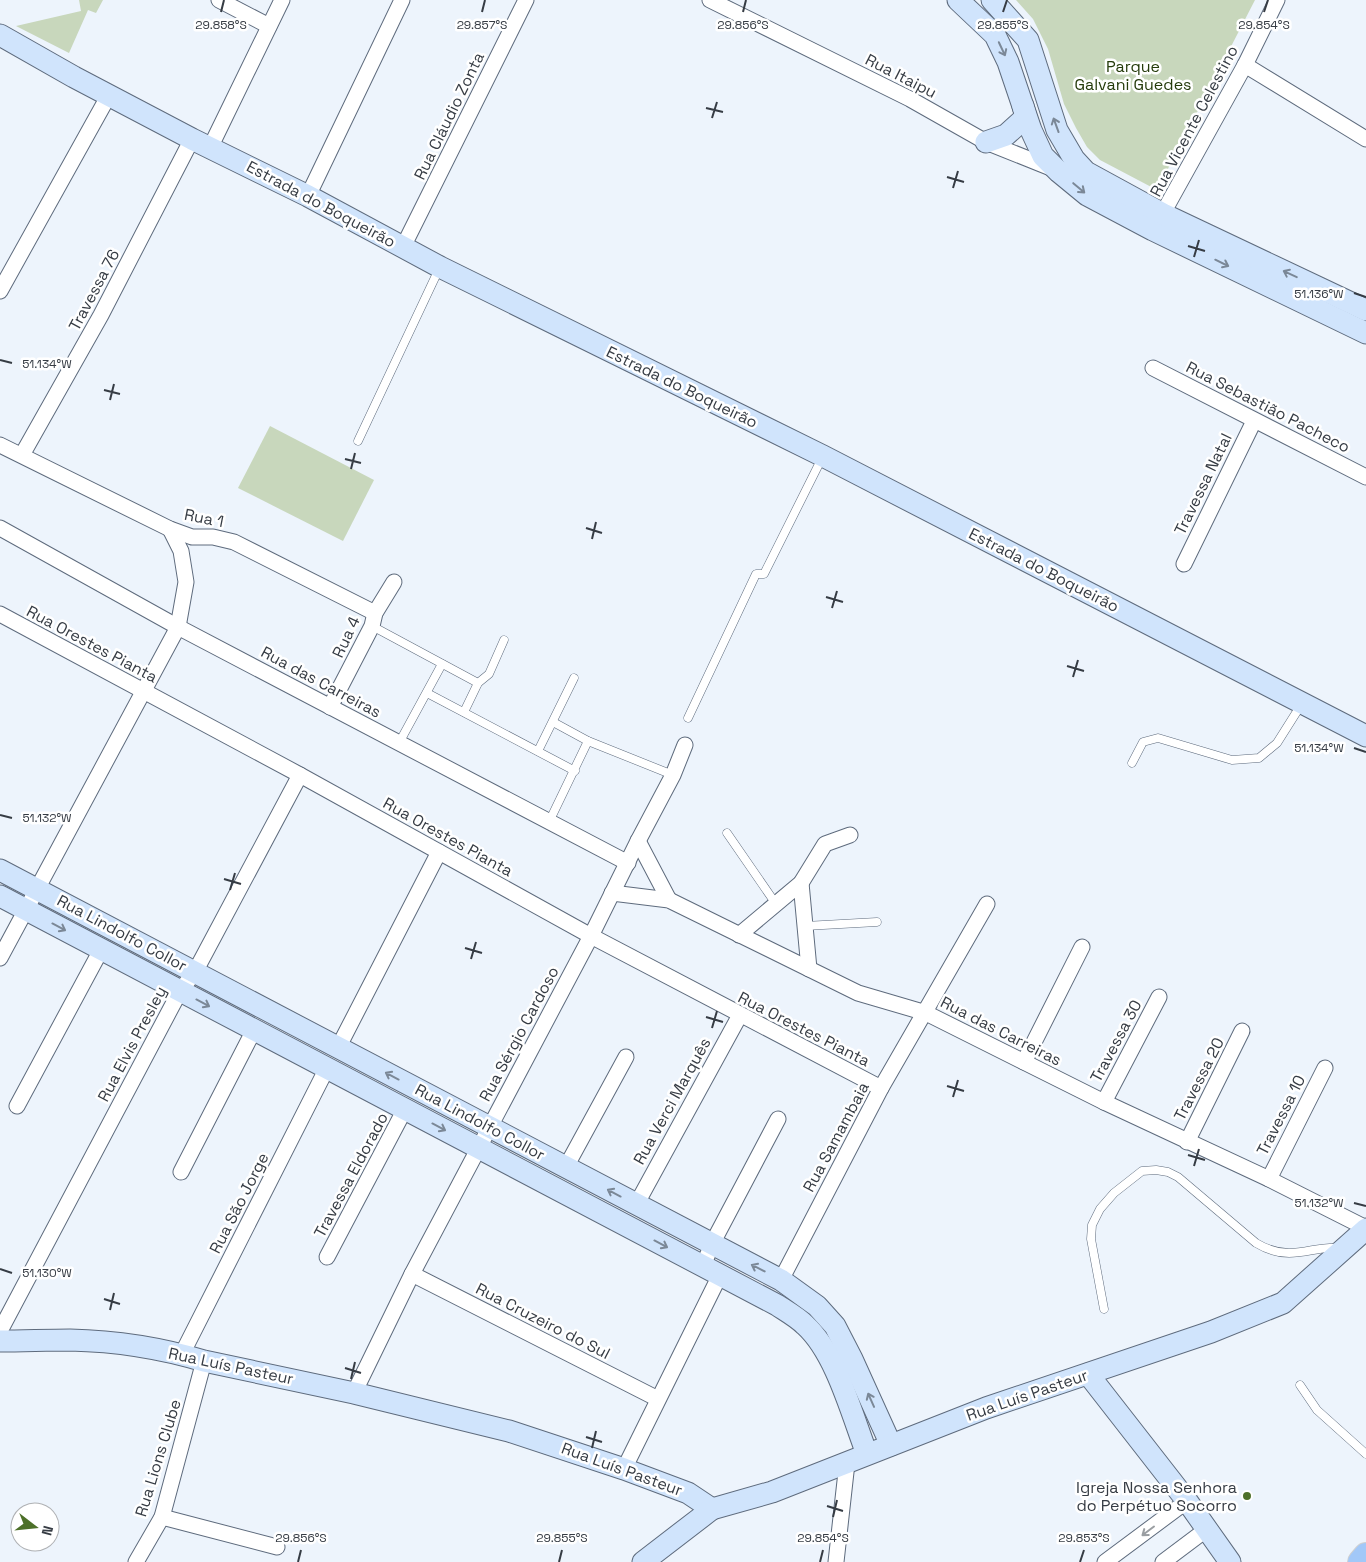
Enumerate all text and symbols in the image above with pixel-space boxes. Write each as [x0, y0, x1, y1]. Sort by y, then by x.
text: 29.858°S [195, 17, 247, 33]
text: 29.857°S [457, 17, 507, 33]
text: 29.856°S [717, 17, 769, 33]
text: 29.855°S [977, 17, 1029, 33]
text: 29.854°S [1238, 17, 1290, 33]
one-way arrow [998, 41, 1007, 56]
street label: Rua Vicente Celestino [1145, 42, 1243, 200]
street label: Rua Cláudio Zonta [409, 49, 489, 183]
street label: Rua Itaipu [862, 49, 940, 103]
park label: Parque Galvani Guedes [1074, 56, 1192, 95]
one-way arrow [1051, 118, 1060, 133]
street label: Estrada do Boqueirão [243, 156, 399, 252]
one-way arrow [1072, 182, 1085, 193]
street label: Travessa 76 [64, 246, 124, 334]
one-way arrow [1214, 259, 1229, 268]
one-way arrow [1283, 268, 1298, 278]
text: 51.136°W [1294, 286, 1344, 302]
street label: Estrada do Boqueirão [603, 341, 761, 433]
text: 51.134°W [22, 356, 72, 372]
street label: Rua Sebastião Pacheco [1183, 357, 1353, 457]
street label: Travessa Natal [1169, 430, 1237, 538]
street label: Rua 1 [182, 504, 226, 532]
street label: Estrada do Boqueirão [965, 523, 1123, 617]
street label: Rua Orestes Pianta [23, 601, 161, 687]
street label: Rua 4 [327, 613, 365, 661]
street label: Rua das Carreiras [257, 641, 385, 723]
text: 51.134°W [1294, 740, 1344, 756]
street label: Rua Orestes Pianta [379, 793, 517, 881]
text: 51.132°W [22, 810, 72, 826]
street label: Rua Lindolfo Collor [53, 890, 191, 976]
one-way arrow [51, 922, 66, 932]
street label: Rua Sérgio Cardoso [474, 963, 564, 1105]
street label: Rua Elvis Presley [93, 983, 171, 1105]
street label: Rua Orestes Pianta [735, 987, 873, 1071]
street label: Rua das Carreiras [937, 991, 1065, 1071]
street label: Travessa 30 [1085, 996, 1147, 1086]
one-way arrow [195, 998, 210, 1008]
street label: Rua Verci Marquês [628, 1034, 716, 1168]
street label: Travessa 20 [1169, 1034, 1229, 1124]
one-way arrow [385, 1071, 400, 1081]
street label: Travessa 10 [1252, 1071, 1310, 1159]
street label: Rua Samambaia [798, 1078, 874, 1196]
street label: Rua Lindolfo Collor [411, 1079, 549, 1165]
street label: Travessa Eldorado [309, 1109, 393, 1241]
one-way arrow [432, 1122, 447, 1132]
street label: Rua São Jorge [205, 1149, 273, 1257]
one-way arrow [606, 1188, 621, 1198]
text: 51.132°W [1294, 1195, 1344, 1211]
one-way arrow [653, 1239, 667, 1249]
one-way arrow [751, 1263, 766, 1272]
text: 51.130°W [22, 1265, 72, 1281]
street label: Rua Cruzeiro do Sul [472, 1278, 614, 1364]
street label: Rua Luís Pasteur [167, 1342, 295, 1390]
street label: Rua Luís Pasteur [963, 1364, 1091, 1426]
one-way arrow [866, 1393, 876, 1408]
street label: Rua Lions Clube [130, 1397, 186, 1519]
street label: Rua Luís Pasteur [559, 1437, 685, 1501]
place label: Igreja Nossa Senhora do Perpétuo Socorro [1076, 1477, 1237, 1516]
marker: Igreja Nossa Senhora do Perpétuo Socorro [1241, 1490, 1253, 1502]
north arrow [10, 1502, 60, 1552]
text: N [38, 1524, 57, 1538]
one-way arrow [1142, 1525, 1155, 1536]
text: 29.856°S [275, 1530, 327, 1546]
text: 29.855°S [536, 1530, 588, 1546]
text: 29.854°S [797, 1530, 849, 1546]
text: 29.853°S [1058, 1530, 1110, 1546]

